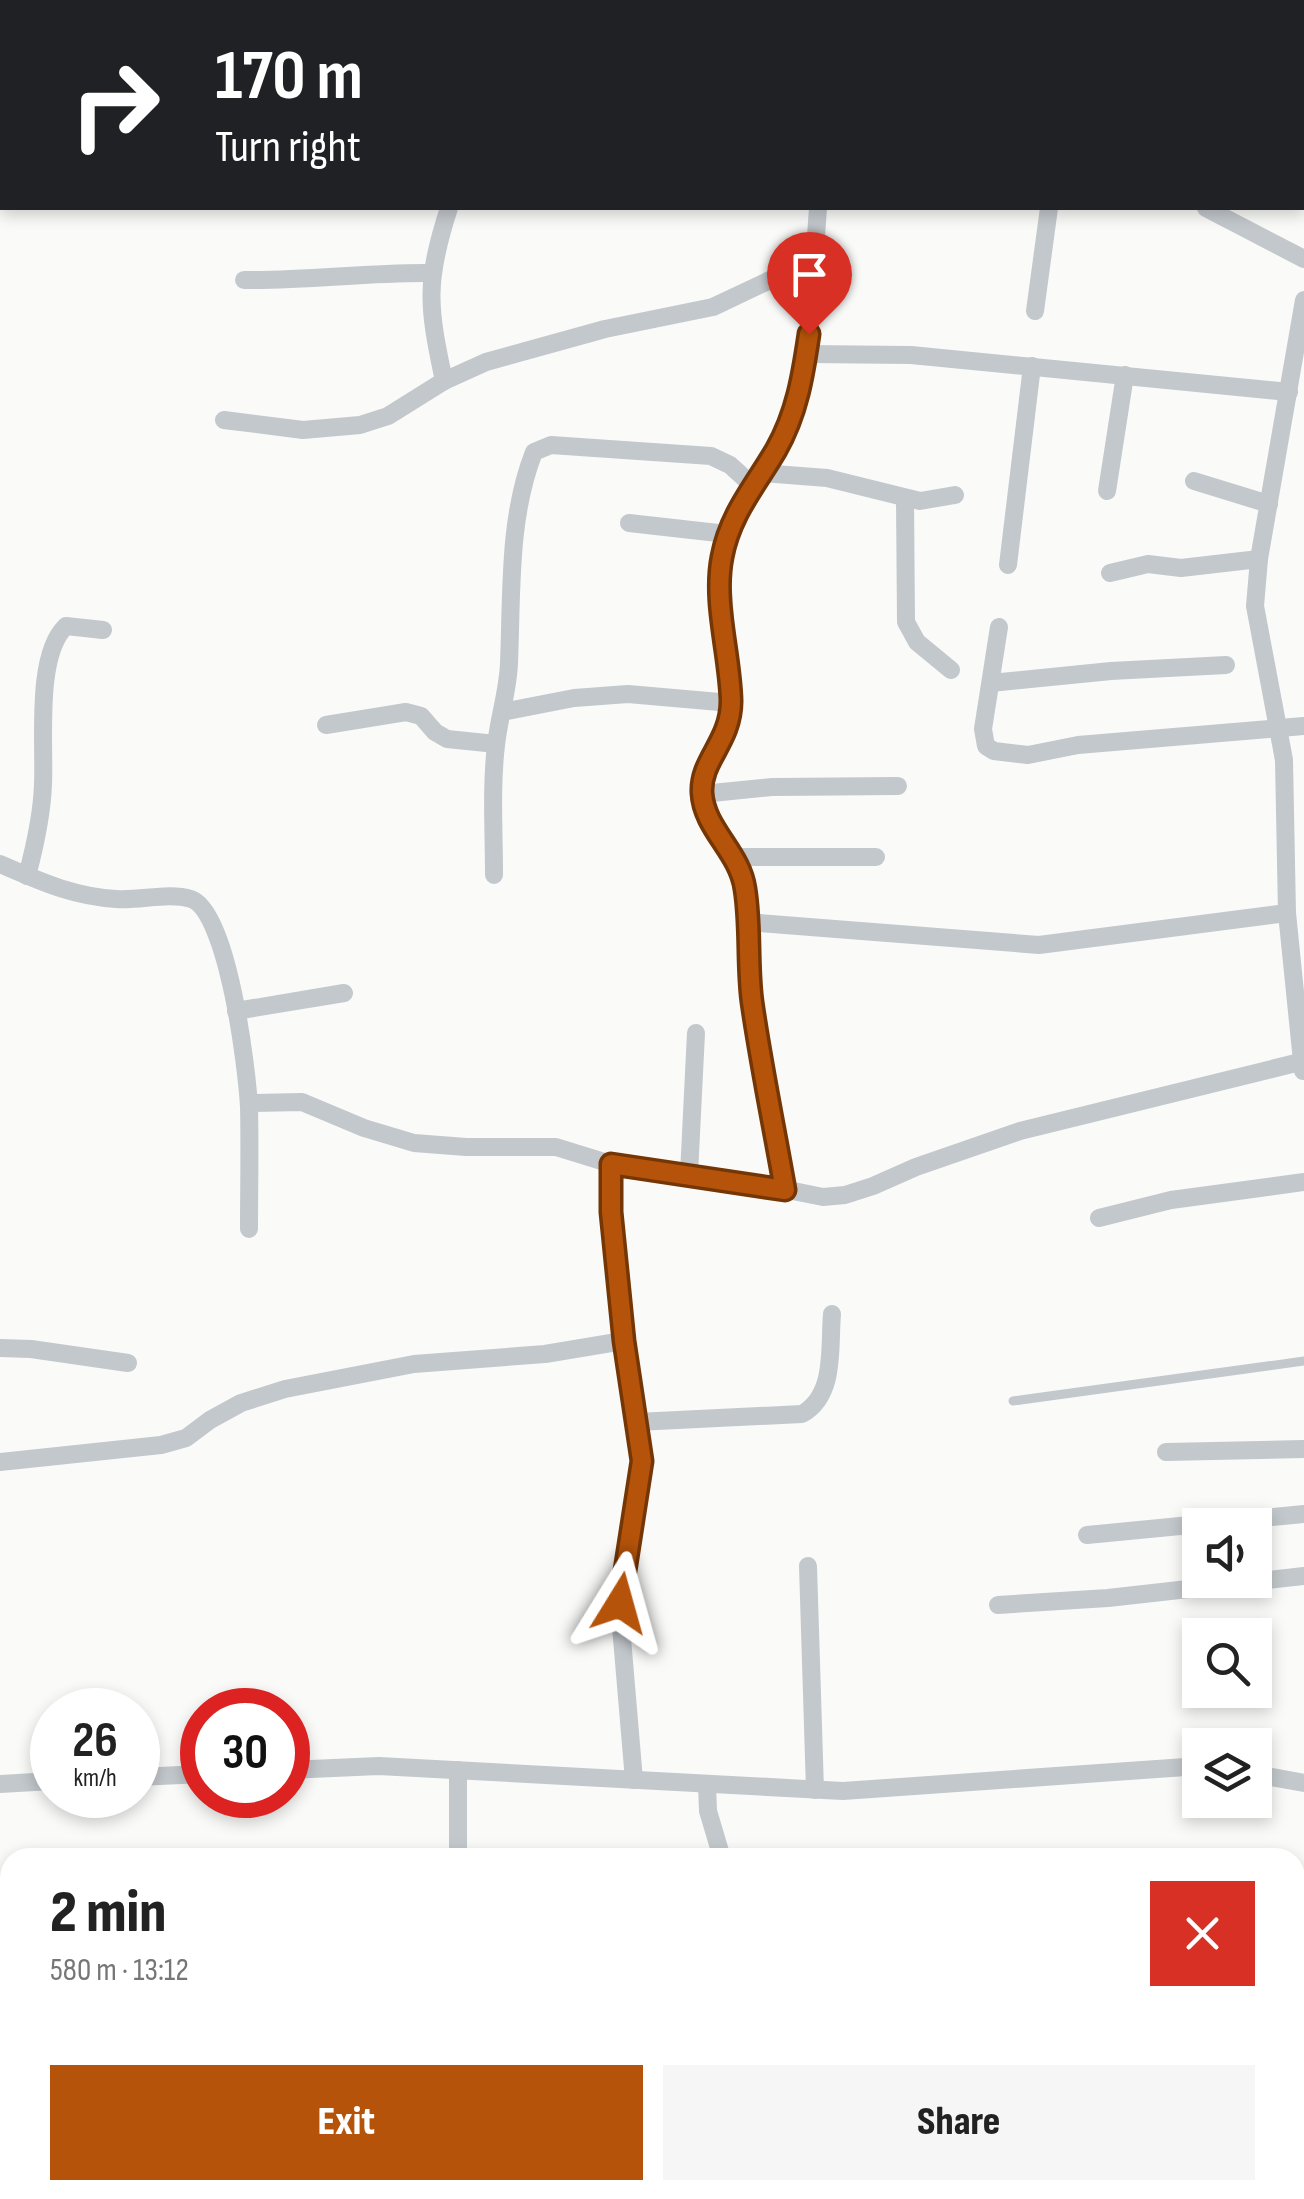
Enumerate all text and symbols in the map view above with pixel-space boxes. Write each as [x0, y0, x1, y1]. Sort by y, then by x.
text: 170 m [215, 35, 363, 119]
icon: right [50, 40, 180, 170]
text: Turn right [215, 120, 361, 175]
pin [767, 232, 852, 335]
icon: arrive [782, 247, 837, 302]
map controls [1182, 1508, 1272, 1818]
button: sound [1182, 1508, 1272, 1598]
position arrow [568, 1551, 672, 1655]
button: search [1182, 1618, 1272, 1708]
speed limit sign: 30 [180, 1688, 310, 1818]
text: 26 [72, 1711, 118, 1771]
button: layers [1182, 1728, 1272, 1818]
text: km/h [73, 1763, 117, 1794]
text: 2 min [50, 1877, 166, 1949]
button: close [1150, 1881, 1255, 1986]
text: 580 m · 13:12 [50, 1951, 189, 1990]
button: Exit [50, 2065, 643, 2180]
button: Share [663, 2065, 1255, 2180]

